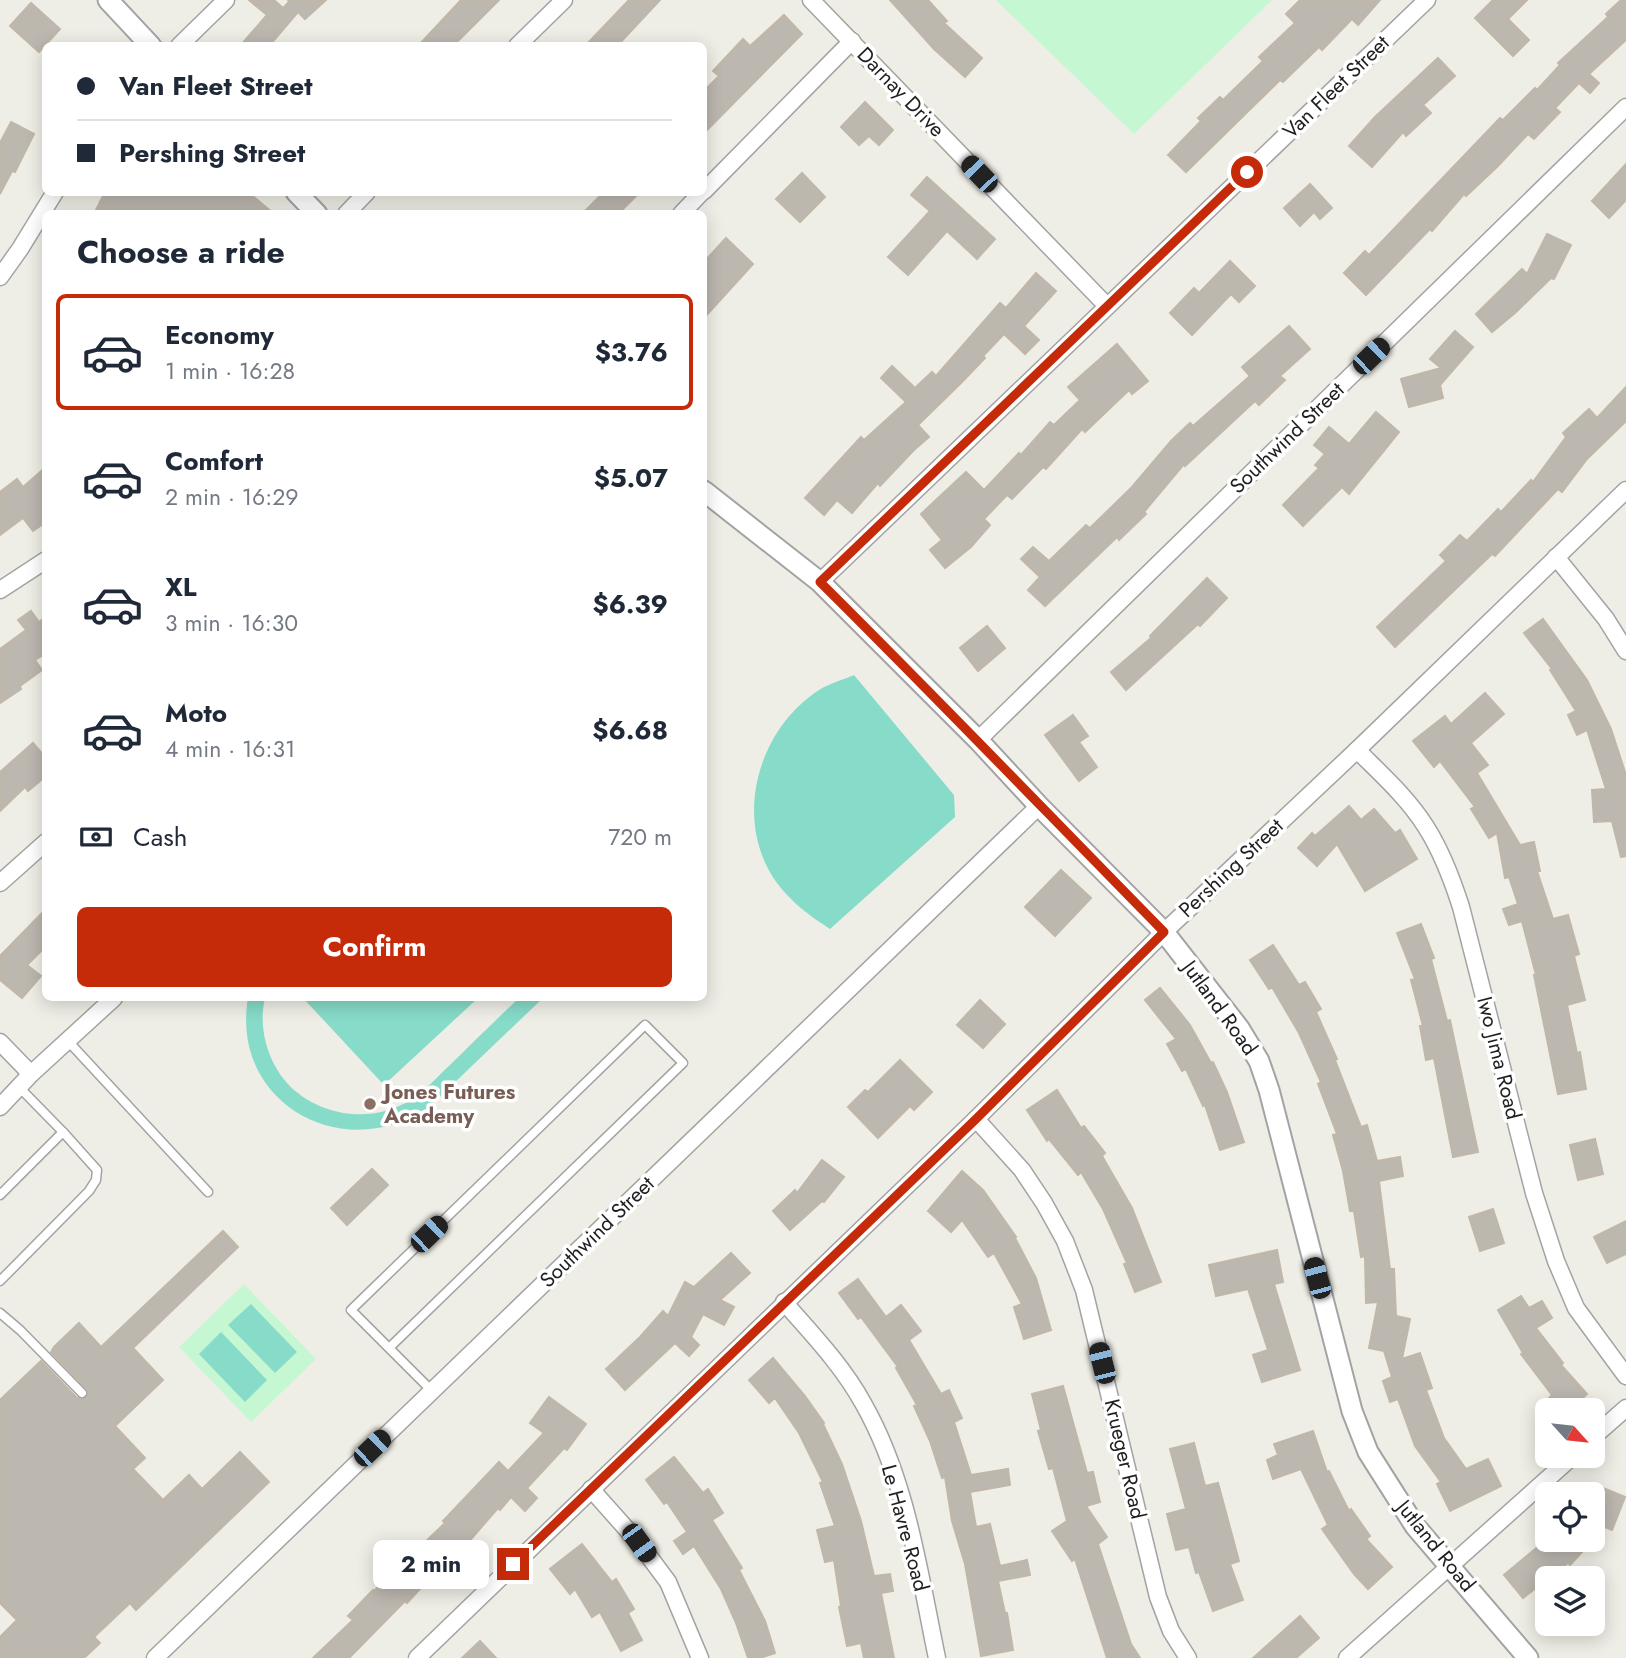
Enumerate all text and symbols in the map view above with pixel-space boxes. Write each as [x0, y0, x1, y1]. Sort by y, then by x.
street label: Van Fleet Street [1276, 28, 1396, 146]
street label: Darnay Drive [850, 40, 952, 144]
text: Van Fleet Street [119, 67, 312, 105]
text: Pershing Street [119, 134, 305, 172]
car [957, 152, 1002, 196]
route start [1231, 156, 1263, 188]
text: Choose a ride [77, 229, 285, 275]
text: Economy [165, 316, 274, 354]
icon: car [81, 321, 144, 384]
text: $3.76 [595, 333, 668, 371]
car [1349, 334, 1394, 378]
text: 1 min · 16:28 [165, 354, 295, 388]
street label: Southwind Street [1223, 375, 1351, 501]
text: Comfort [165, 442, 263, 480]
icon: car [81, 447, 144, 510]
text: $5.07 [594, 459, 668, 497]
text: 2 min · 16:29 [165, 480, 299, 514]
text: XL [165, 568, 197, 606]
icon: car [81, 573, 144, 636]
text: $6.39 [593, 585, 668, 623]
text: 3 min · 16:30 [165, 606, 298, 640]
text: Moto [165, 694, 227, 732]
icon: car [81, 699, 144, 762]
text: $6.68 [592, 711, 668, 749]
text: 4 min · 16:31 [165, 732, 295, 766]
street label: Pershing Street [1172, 812, 1290, 924]
icon: cash [77, 818, 115, 856]
text: Cash [133, 818, 187, 856]
text: 720 m [608, 820, 672, 854]
button: Confirm [77, 907, 672, 987]
street label: Jutland Road [1174, 952, 1265, 1062]
street label: Iwo Jima Road [1469, 994, 1529, 1122]
place label: Jones Futures Academy [380, 1077, 516, 1131]
marker: Jones Futures Academy [362, 1096, 378, 1112]
street label: Southwind Street [533, 1169, 661, 1295]
car [407, 1212, 452, 1256]
car [1302, 1255, 1333, 1301]
car [1087, 1340, 1118, 1386]
street label: Krueger Road [1097, 1396, 1153, 1522]
north arrow [1535, 1398, 1605, 1468]
map controls [1535, 1398, 1605, 1636]
car [350, 1426, 395, 1470]
street label: Le Havre Road [874, 1461, 936, 1595]
button: locate [1535, 1482, 1605, 1552]
street label: Jutland Road [1388, 1491, 1482, 1598]
car [619, 1520, 660, 1566]
callout: 2 min [373, 1540, 489, 1588]
text: 2 min [401, 1547, 461, 1581]
route end [497, 1548, 529, 1580]
button: layers [1535, 1566, 1605, 1636]

